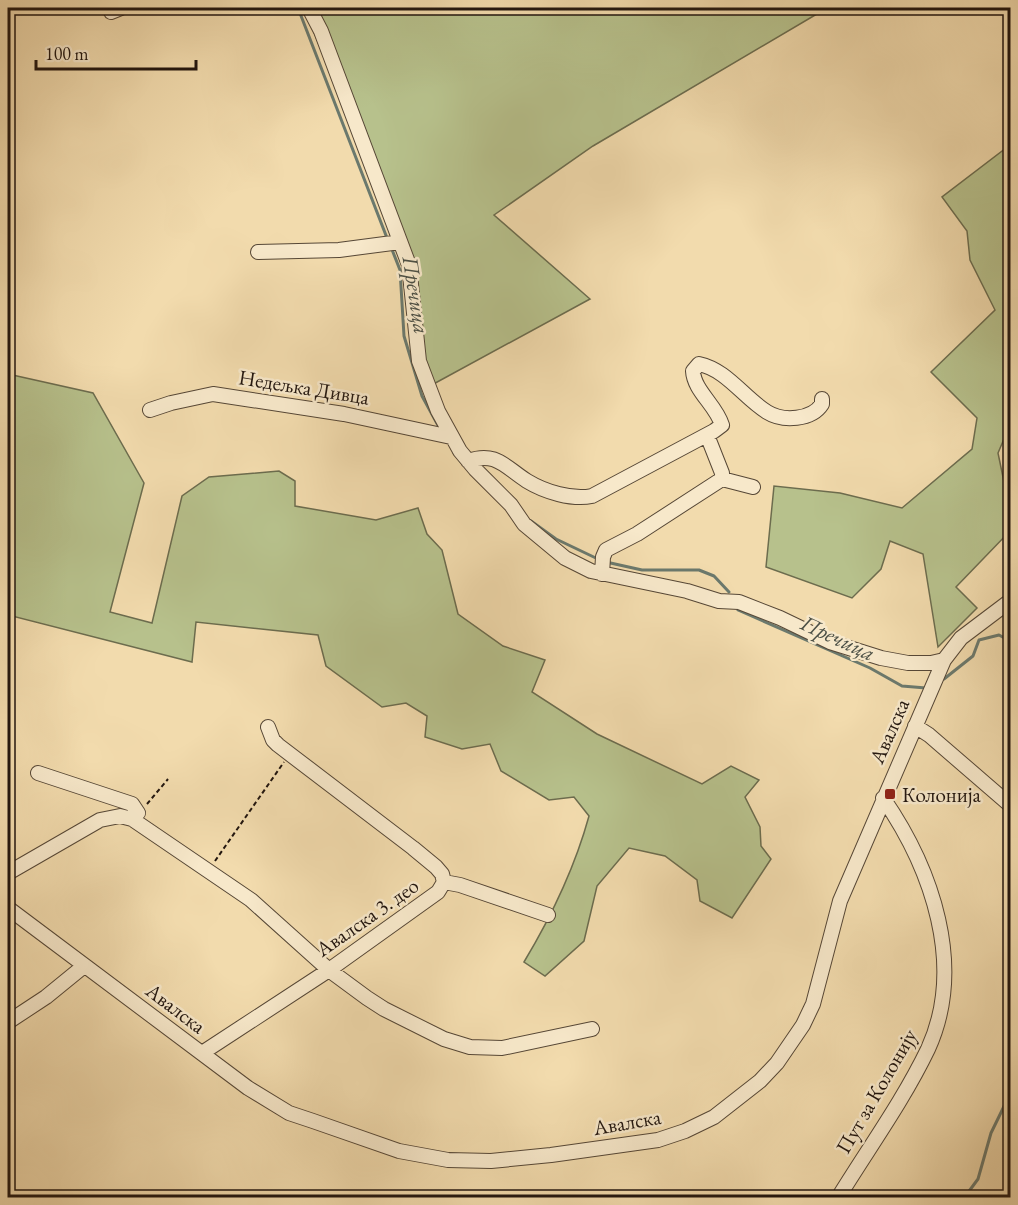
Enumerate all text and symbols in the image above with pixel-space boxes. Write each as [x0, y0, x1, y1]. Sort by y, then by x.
scale bar [36, 33, 196, 71]
text: 100 m [45, 42, 89, 65]
water label: Пречица [395, 253, 436, 336]
street label: Недељка Дивца [237, 363, 372, 411]
water label: Пречица [795, 608, 880, 668]
street label: Авалска [862, 694, 915, 769]
place label: Колонија [902, 781, 982, 808]
marker: Колонија [883, 787, 897, 801]
street label: Авалска 3. део [309, 872, 424, 963]
street label: Авалска [140, 976, 212, 1040]
street label: Пут за Колонију [829, 1023, 923, 1158]
street label: Авалска [590, 1103, 664, 1141]

